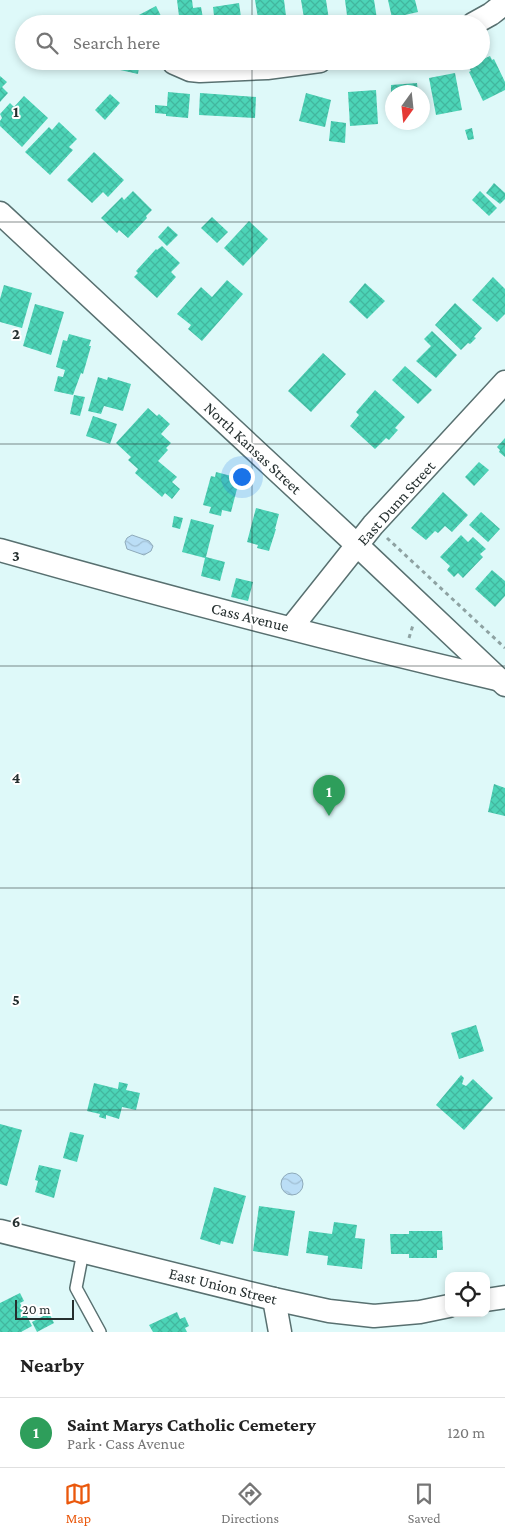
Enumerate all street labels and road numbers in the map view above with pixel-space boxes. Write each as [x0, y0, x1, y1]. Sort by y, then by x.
street label: North Kansas Street [201, 399, 306, 498]
street label: East Dunn Street [354, 457, 439, 549]
street label: Cass Avenue [209, 599, 291, 635]
street label: East Union Street [167, 1264, 280, 1308]

